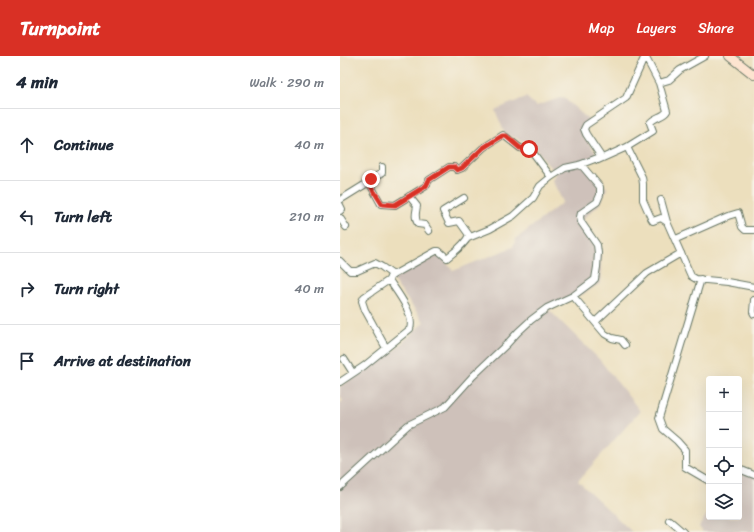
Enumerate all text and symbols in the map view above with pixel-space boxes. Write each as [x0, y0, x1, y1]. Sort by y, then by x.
text: Turnpoint [20, 12, 101, 45]
text: Map [589, 16, 614, 41]
text: Layers [636, 16, 676, 41]
text: Share [698, 16, 734, 41]
text: 4 min [16, 67, 58, 97]
text: Walk · 290 m [250, 71, 324, 94]
text: Continue [54, 132, 114, 158]
text: 40 m [294, 133, 324, 156]
icon: ahead [16, 134, 38, 156]
route start [520, 140, 538, 158]
route end [362, 170, 380, 188]
text: Turn left [54, 204, 112, 230]
text: 210 m [289, 205, 324, 228]
icon: left [16, 206, 38, 228]
text: Turn right [54, 276, 119, 302]
text: 40 m [294, 277, 324, 300]
icon: right [16, 278, 38, 300]
text: Arrive at destination [54, 348, 191, 374]
icon: arrive [16, 350, 38, 372]
map controls [706, 376, 742, 520]
button: + [706, 376, 742, 412]
button: − [706, 412, 742, 448]
button: locate [706, 448, 742, 484]
button: layers [706, 484, 742, 520]

